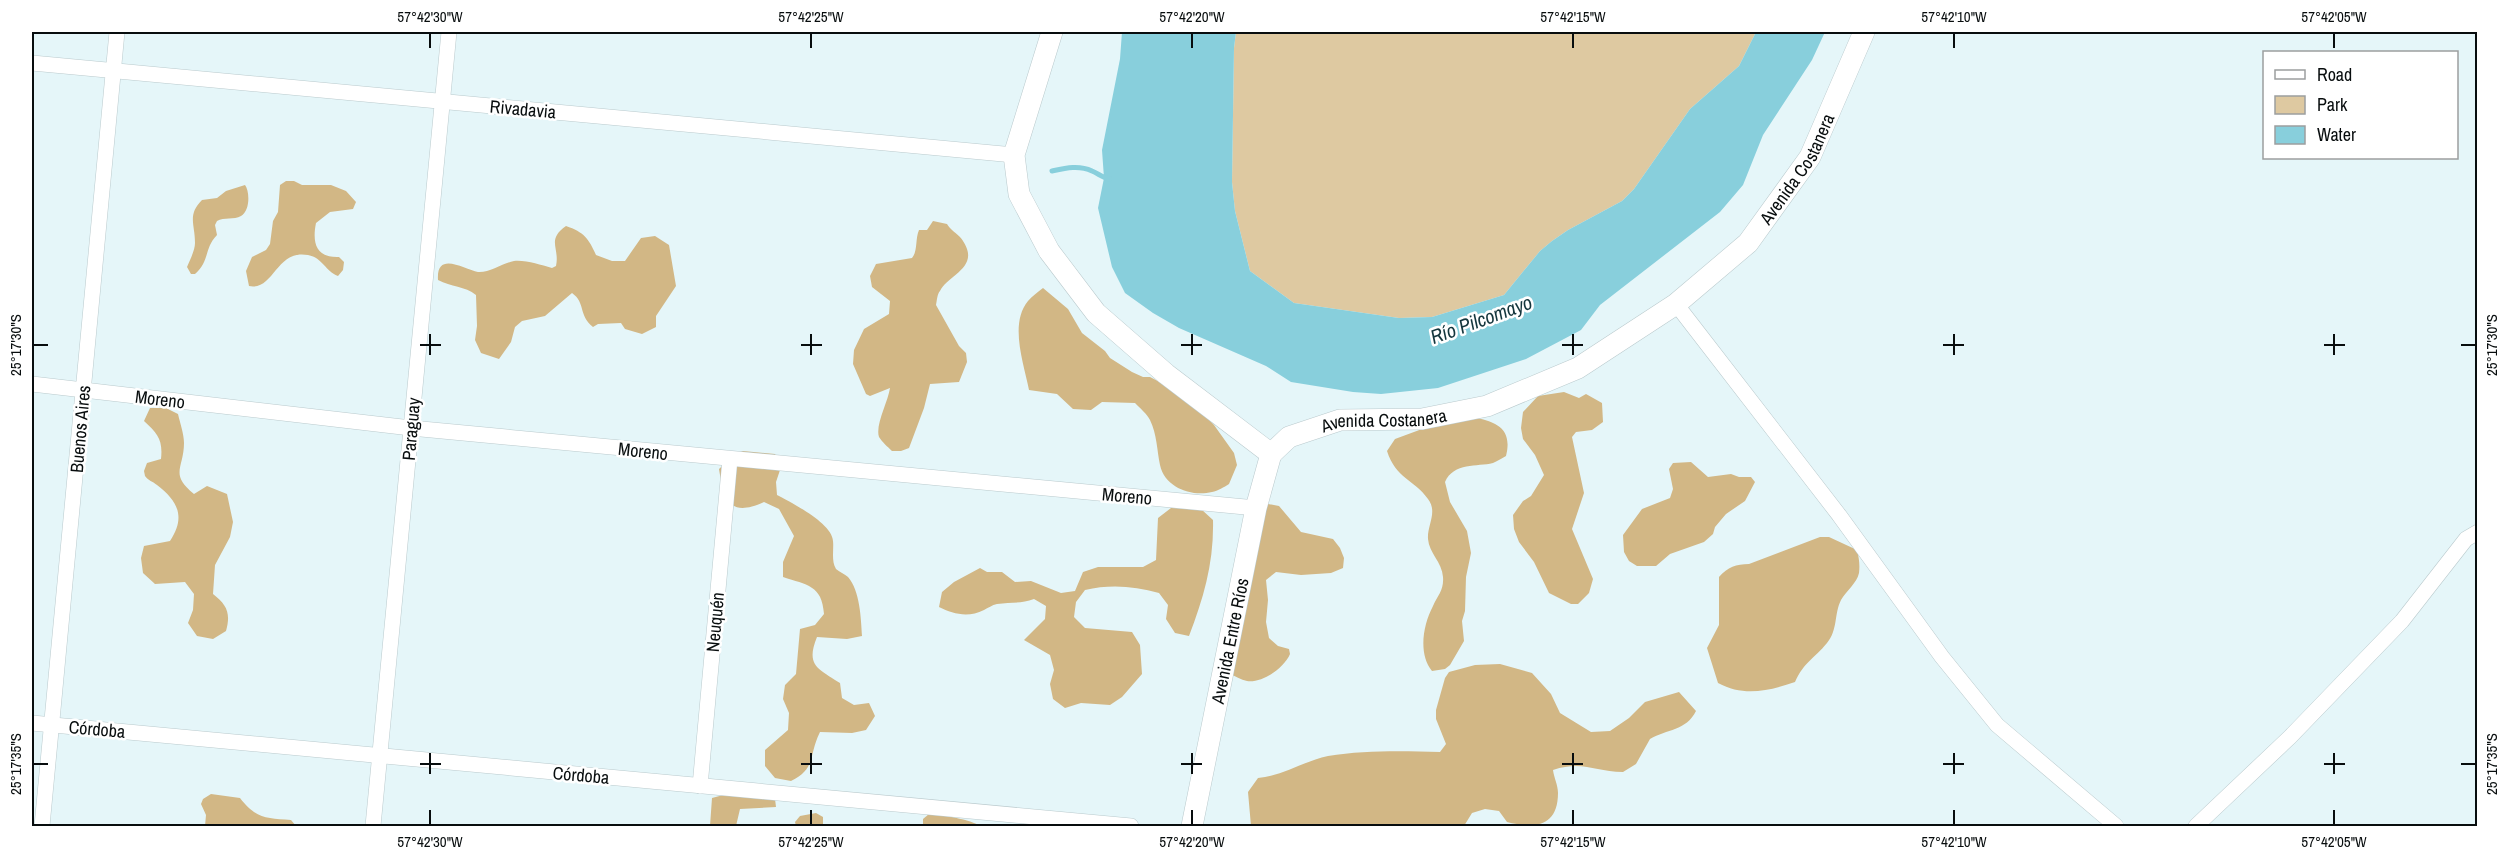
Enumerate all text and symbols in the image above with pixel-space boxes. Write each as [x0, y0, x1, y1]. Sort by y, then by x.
text: 57°42'30"W [397, 6, 463, 27]
text: 57°42'25"W [778, 6, 844, 27]
text: 57°42'20"W [1159, 6, 1225, 27]
text: 57°42'15"W [1540, 6, 1606, 27]
text: 57°42'10"W [1921, 6, 1987, 27]
text: 57°42'05"W [2301, 6, 2367, 27]
legend [2263, 51, 2458, 159]
text: Road [2317, 62, 2352, 87]
text: Park [2317, 92, 2348, 117]
street label: Rivadavia [489, 94, 557, 124]
street label: Avenida Costanera [1752, 110, 1840, 230]
text: Water [2317, 122, 2356, 147]
water label: Río Pilcomayo [1426, 288, 1536, 350]
text: 25°17'30"S [5, 314, 26, 376]
text: 25°17'30"S [2481, 314, 2502, 376]
street label: Buenos Aires [64, 384, 96, 474]
street label: Moreno [134, 384, 186, 414]
street label: Paraguay [396, 396, 426, 462]
street label: Avenida Costanera [1316, 402, 1449, 438]
street label: Moreno [617, 436, 669, 466]
street label: Moreno [1101, 481, 1153, 511]
street label: Avenida Entre Ríos [1204, 576, 1254, 707]
street label: Neuquén [700, 591, 730, 653]
street label: Córdoba [68, 714, 126, 744]
text: 25°17'35"S [5, 733, 26, 795]
text: 25°17'35"S [2481, 733, 2502, 795]
street label: Córdoba [552, 760, 610, 790]
text: 57°42'30"W [397, 831, 463, 852]
text: 57°42'25"W [778, 831, 844, 852]
text: 57°42'20"W [1159, 831, 1225, 852]
text: 57°42'15"W [1540, 831, 1606, 852]
text: 57°42'10"W [1921, 831, 1987, 852]
text: 57°42'05"W [2301, 831, 2367, 852]

